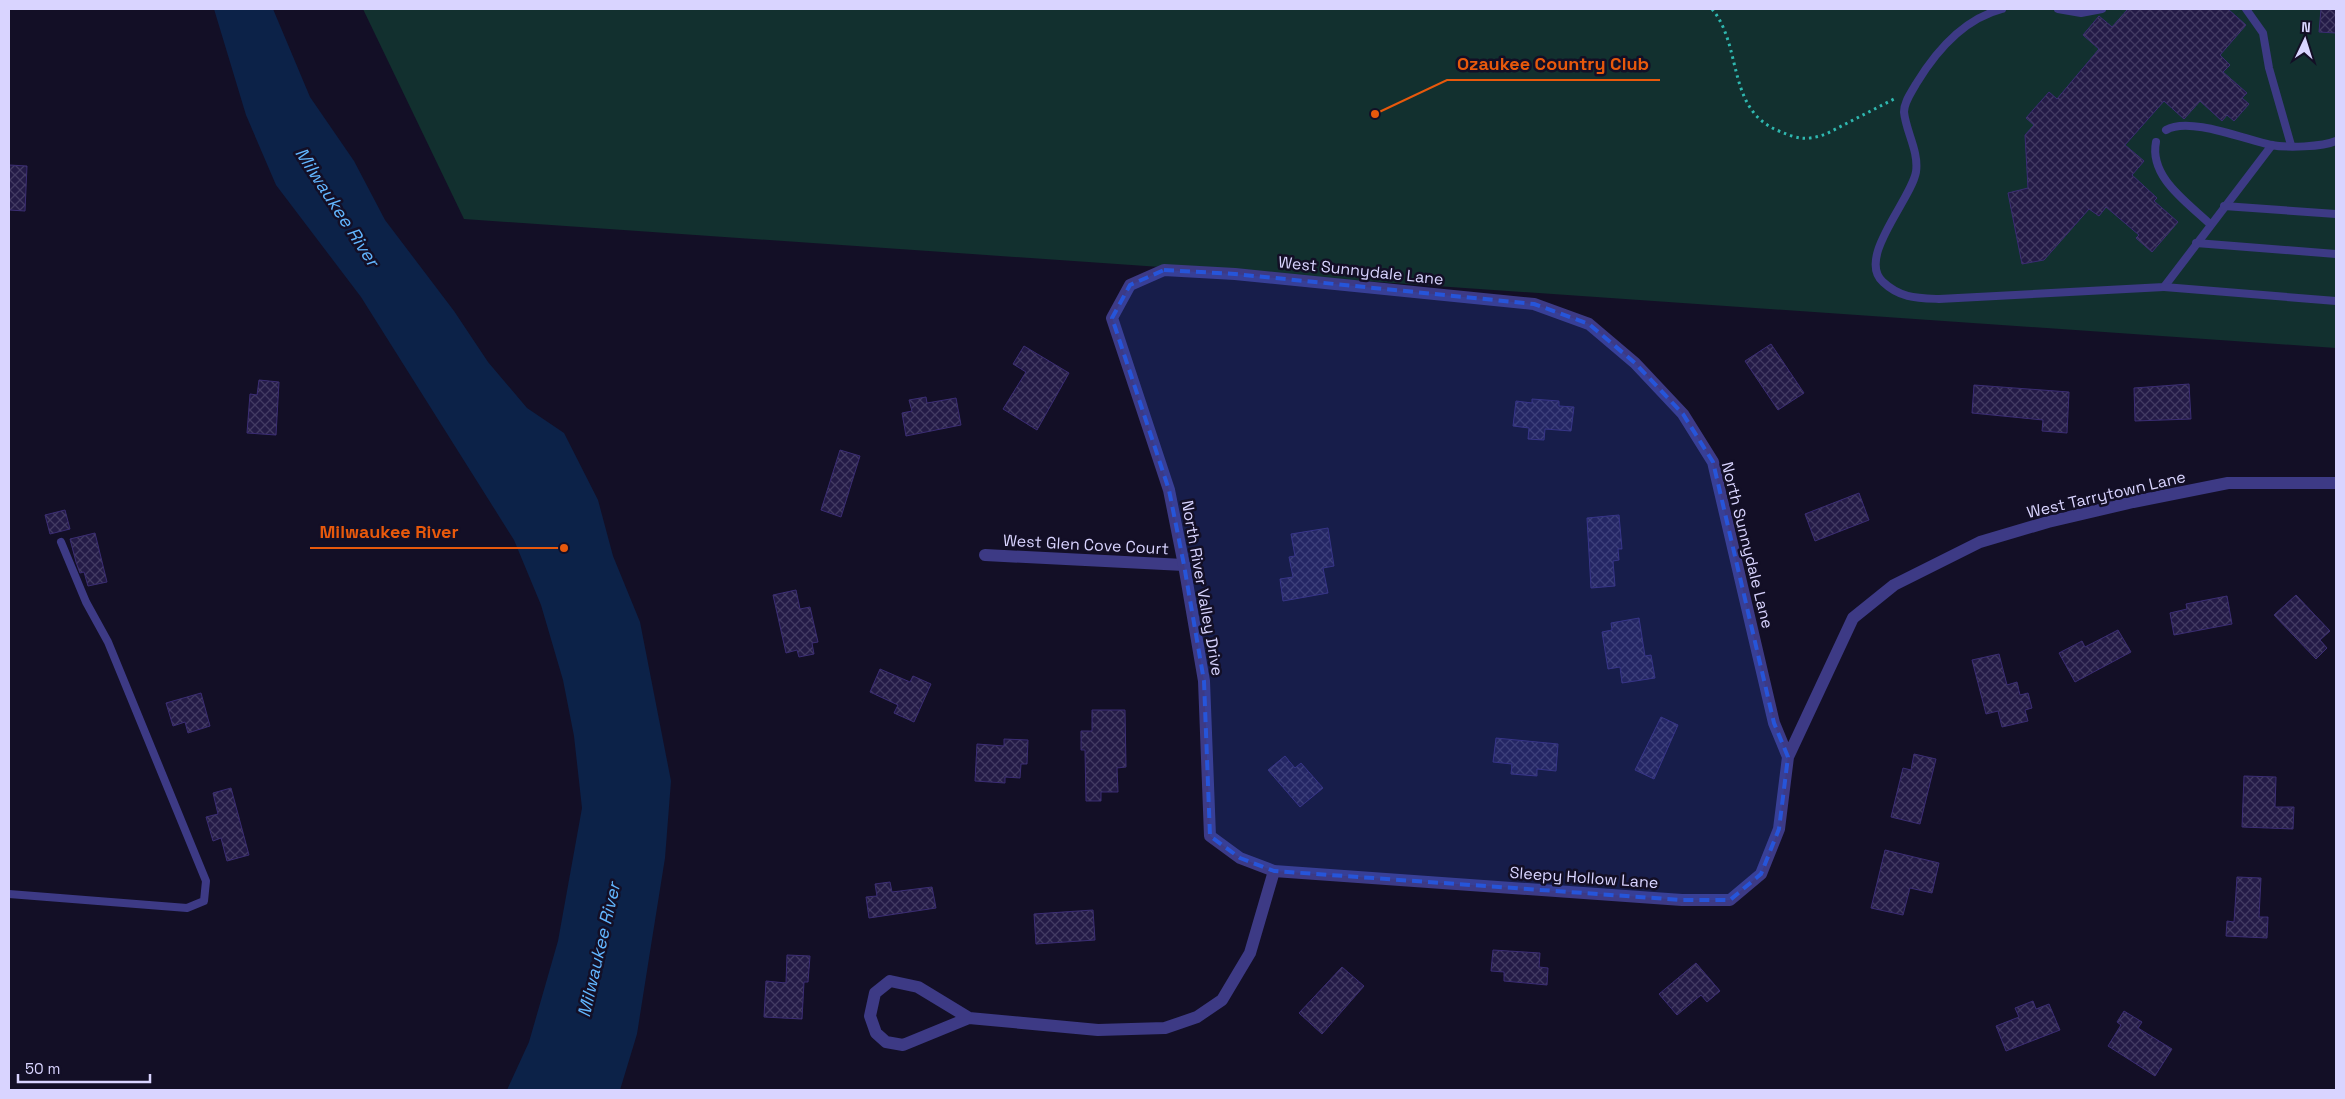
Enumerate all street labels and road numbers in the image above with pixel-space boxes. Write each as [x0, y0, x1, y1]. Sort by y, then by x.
street label: West Sunnydale Lane [1277, 251, 1445, 290]
street label: North Sunnydale Lane [1717, 460, 1778, 631]
street label: West Tarrytown Lane [2025, 466, 2188, 523]
street label: North River Valley Drive [1177, 499, 1228, 677]
street label: West Glen Cove Court [1003, 530, 1169, 559]
street label: Sleepy Hollow Lane [1509, 862, 1659, 893]

